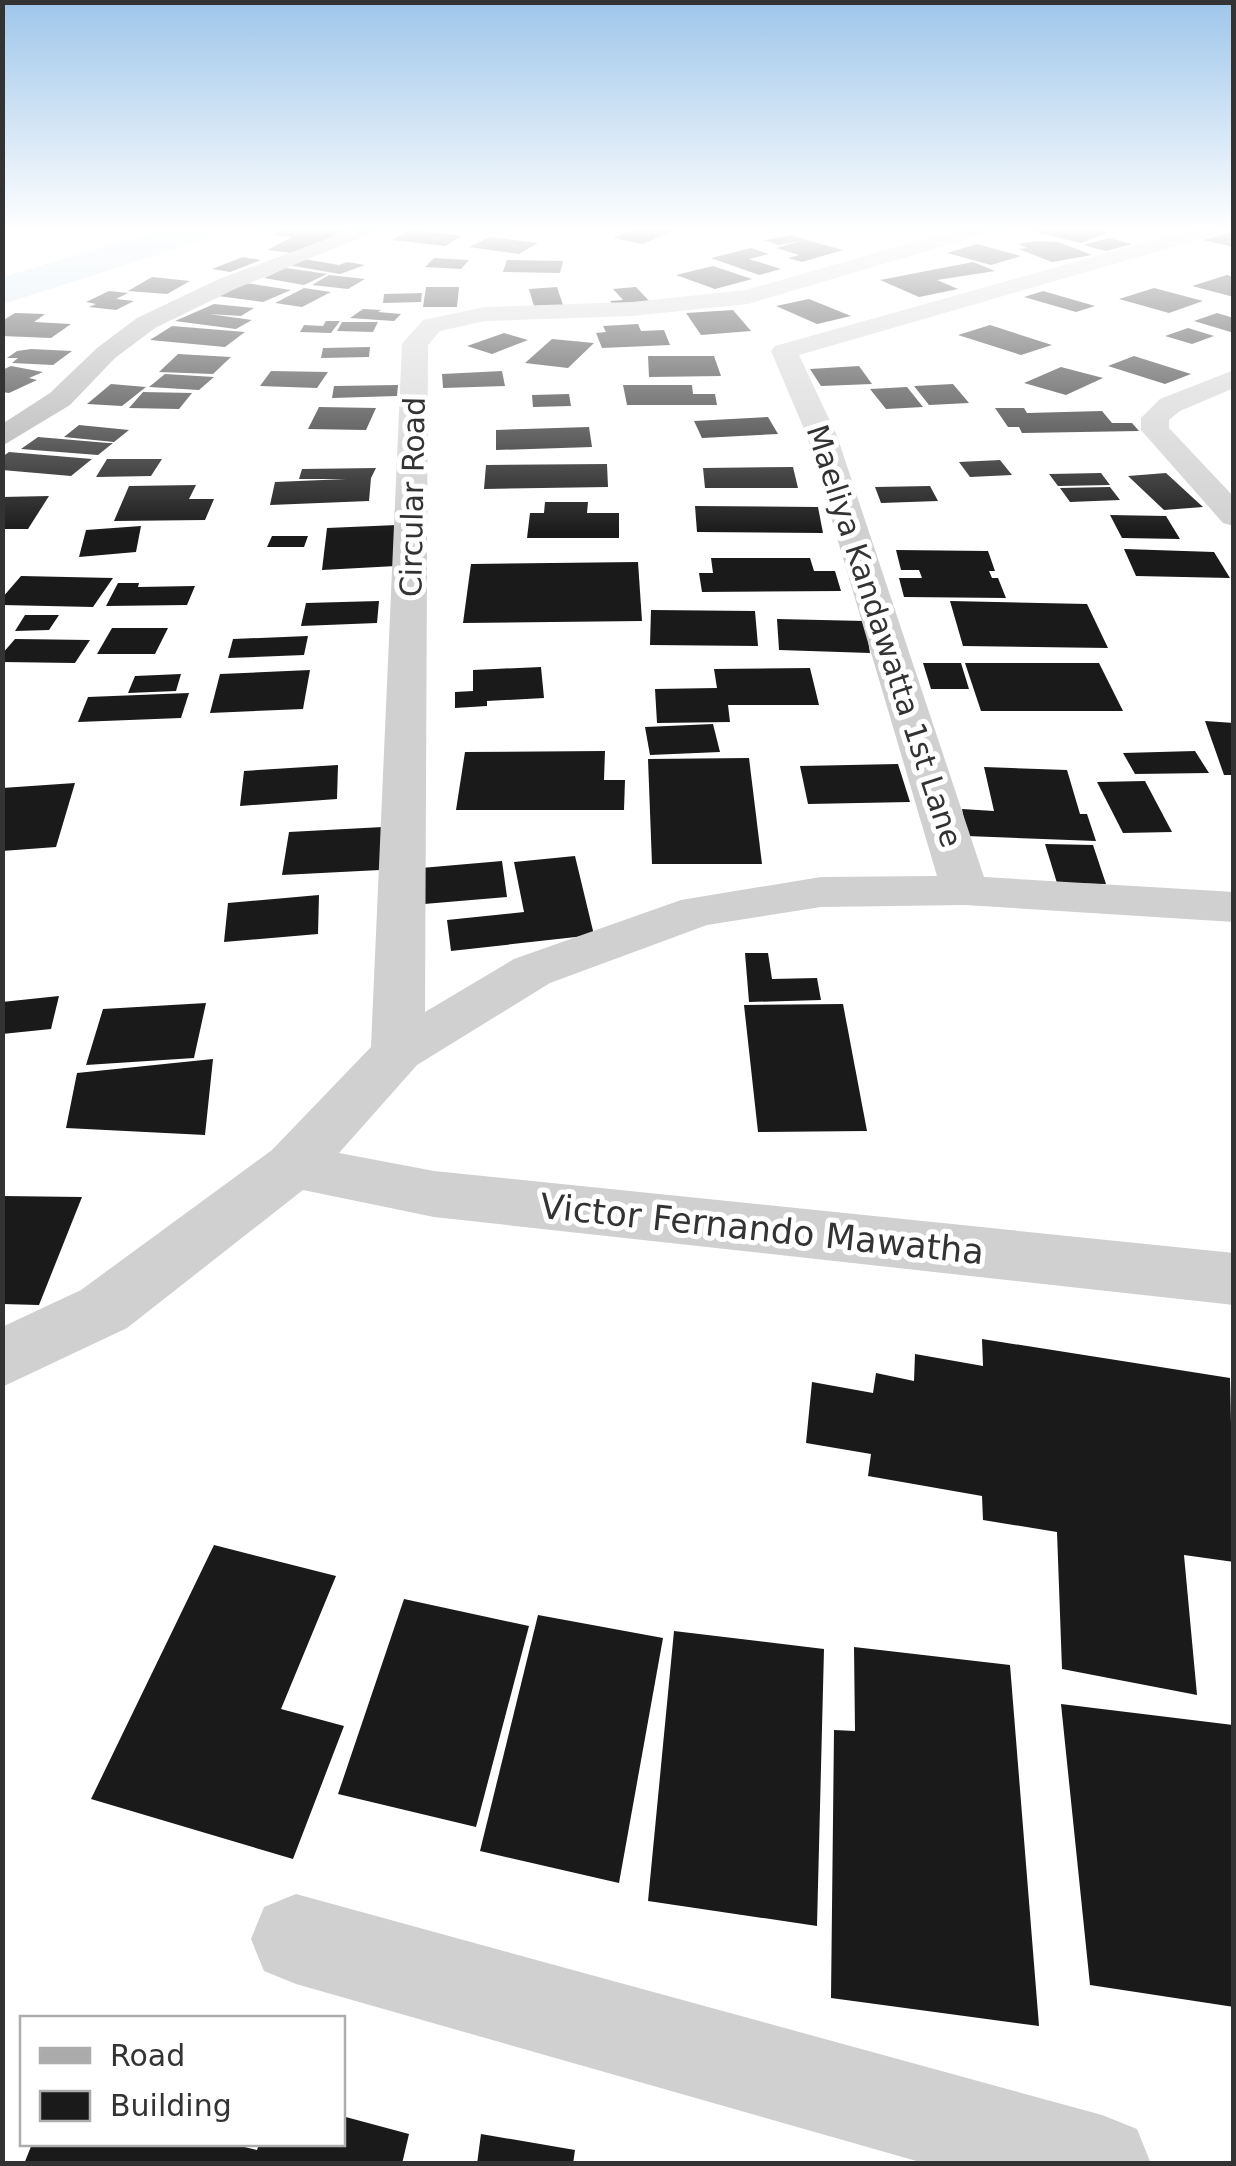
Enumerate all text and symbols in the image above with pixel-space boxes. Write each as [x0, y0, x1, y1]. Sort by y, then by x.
street label: Circular Road [393, 397, 432, 597]
street label: Maeliya Kandawatta 1st Lane [800, 420, 969, 851]
street label: Victor Fernando Mawatha [538, 1186, 986, 1272]
legend [20, 2016, 345, 2146]
text: Road [110, 2038, 185, 2073]
text: Building [110, 2088, 232, 2123]

